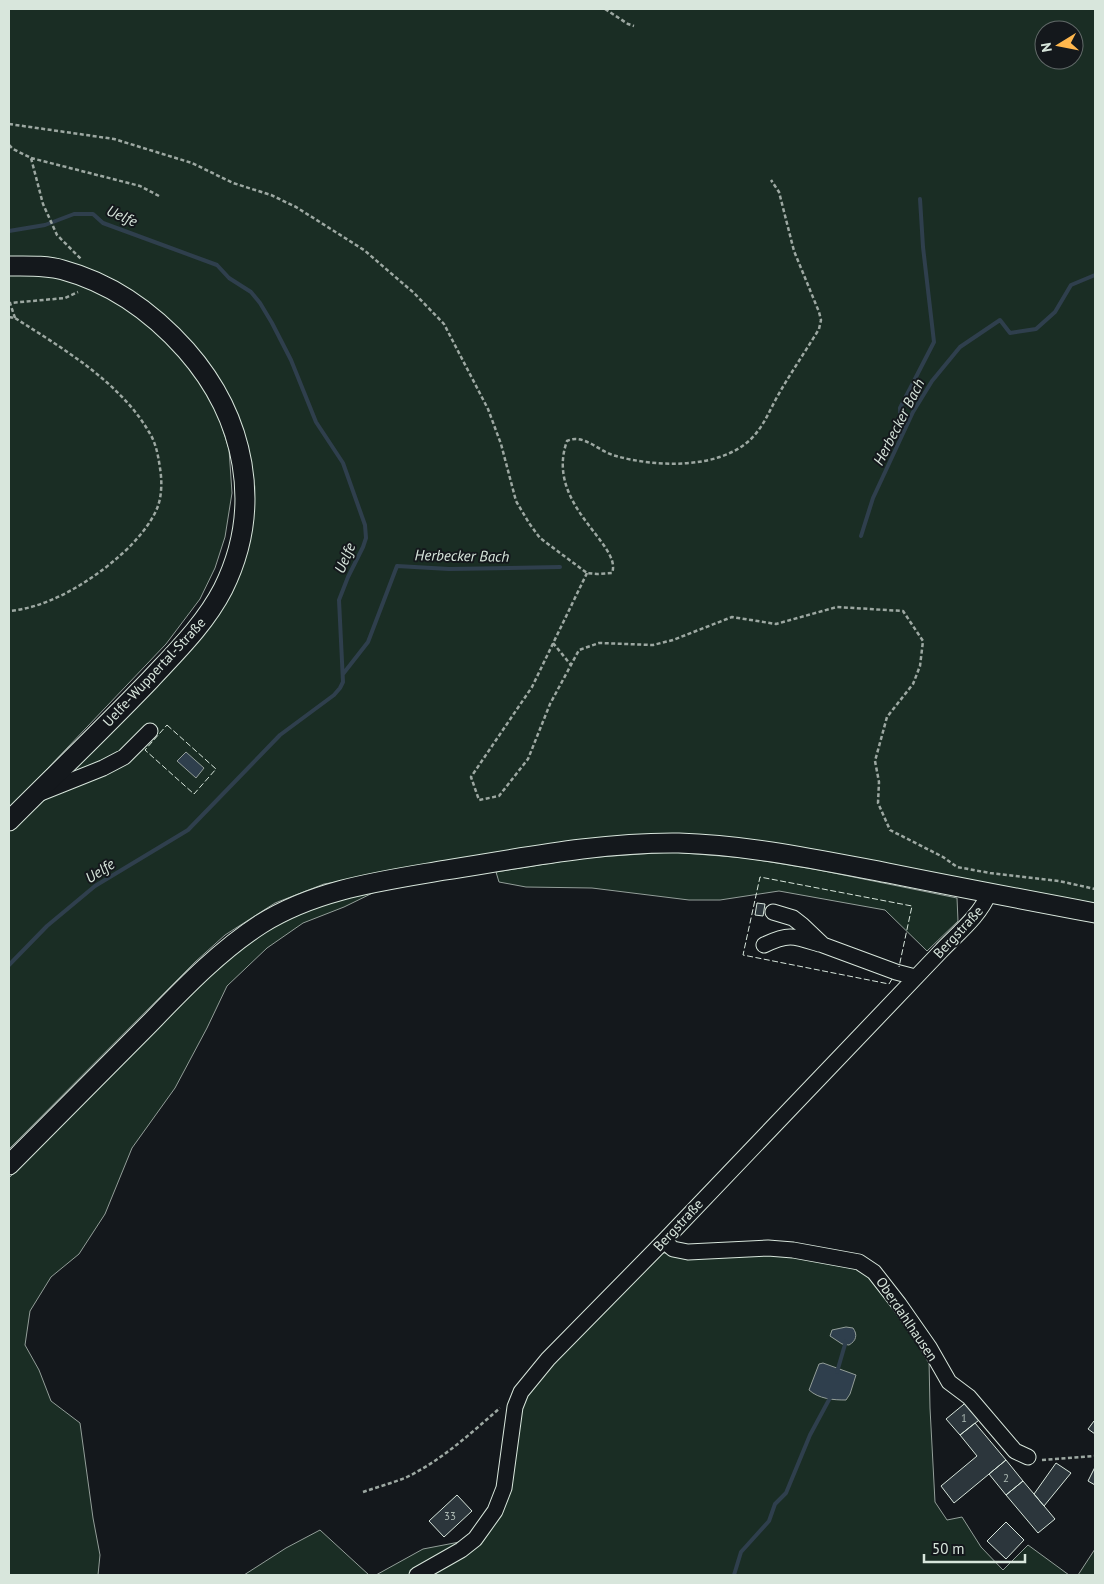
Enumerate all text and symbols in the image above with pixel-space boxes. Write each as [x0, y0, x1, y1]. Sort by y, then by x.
north arrow [1034, 20, 1084, 70]
text: N [1037, 41, 1056, 53]
water label: Uelfe [104, 200, 140, 231]
water label: Herbecker Bach [869, 375, 929, 468]
water label: Uelfe [330, 540, 359, 576]
water label: Herbecker Bach [415, 545, 510, 566]
street label: Uelfe-Wuppertal-Straße [99, 614, 209, 730]
water label: Uelfe [81, 854, 118, 887]
street label: Bergstraße [929, 902, 987, 962]
street label: Bergstraße [649, 1195, 707, 1255]
street label: Oberdahlhausen [872, 1273, 942, 1365]
house number: 1 [961, 1411, 967, 1425]
house number: 2 [1003, 1471, 1009, 1485]
house number: 33 [444, 1509, 456, 1523]
scale bar [924, 1532, 1025, 1564]
text: 50 m [932, 1539, 965, 1558]

